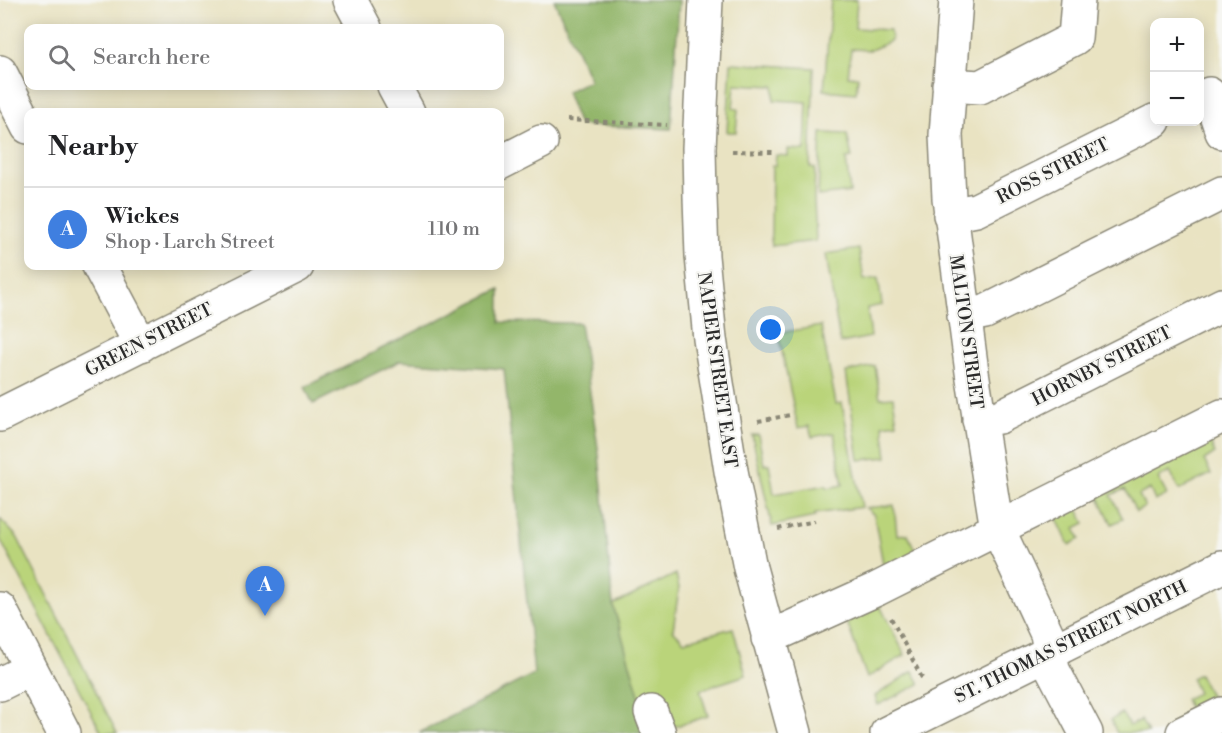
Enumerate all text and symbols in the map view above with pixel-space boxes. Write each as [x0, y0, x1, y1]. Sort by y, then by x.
map controls [1150, 18, 1204, 126]
button: + [1150, 18, 1204, 72]
search box [24, 24, 504, 90]
icon: search [45, 41, 78, 74]
text: Search here [93, 44, 210, 71]
button: − [1150, 72, 1204, 126]
text: Nearby [48, 131, 138, 163]
street label: ROSS STREET [993, 133, 1114, 209]
text: Wickes [105, 203, 179, 230]
text: A [60, 217, 75, 242]
text: 110 m [428, 217, 480, 242]
text: Shop · Larch Street [105, 230, 275, 255]
street label: MALTON STREET [944, 253, 988, 411]
street label: NAPIER STREET EAST [692, 271, 742, 470]
street label: GREEN STREET [81, 298, 217, 382]
your location [756, 315, 785, 344]
street label: HORNBY STREET [1028, 321, 1176, 411]
pin: A [246, 566, 284, 616]
street label: ST. THOMAS STREET NORTH [951, 575, 1192, 708]

